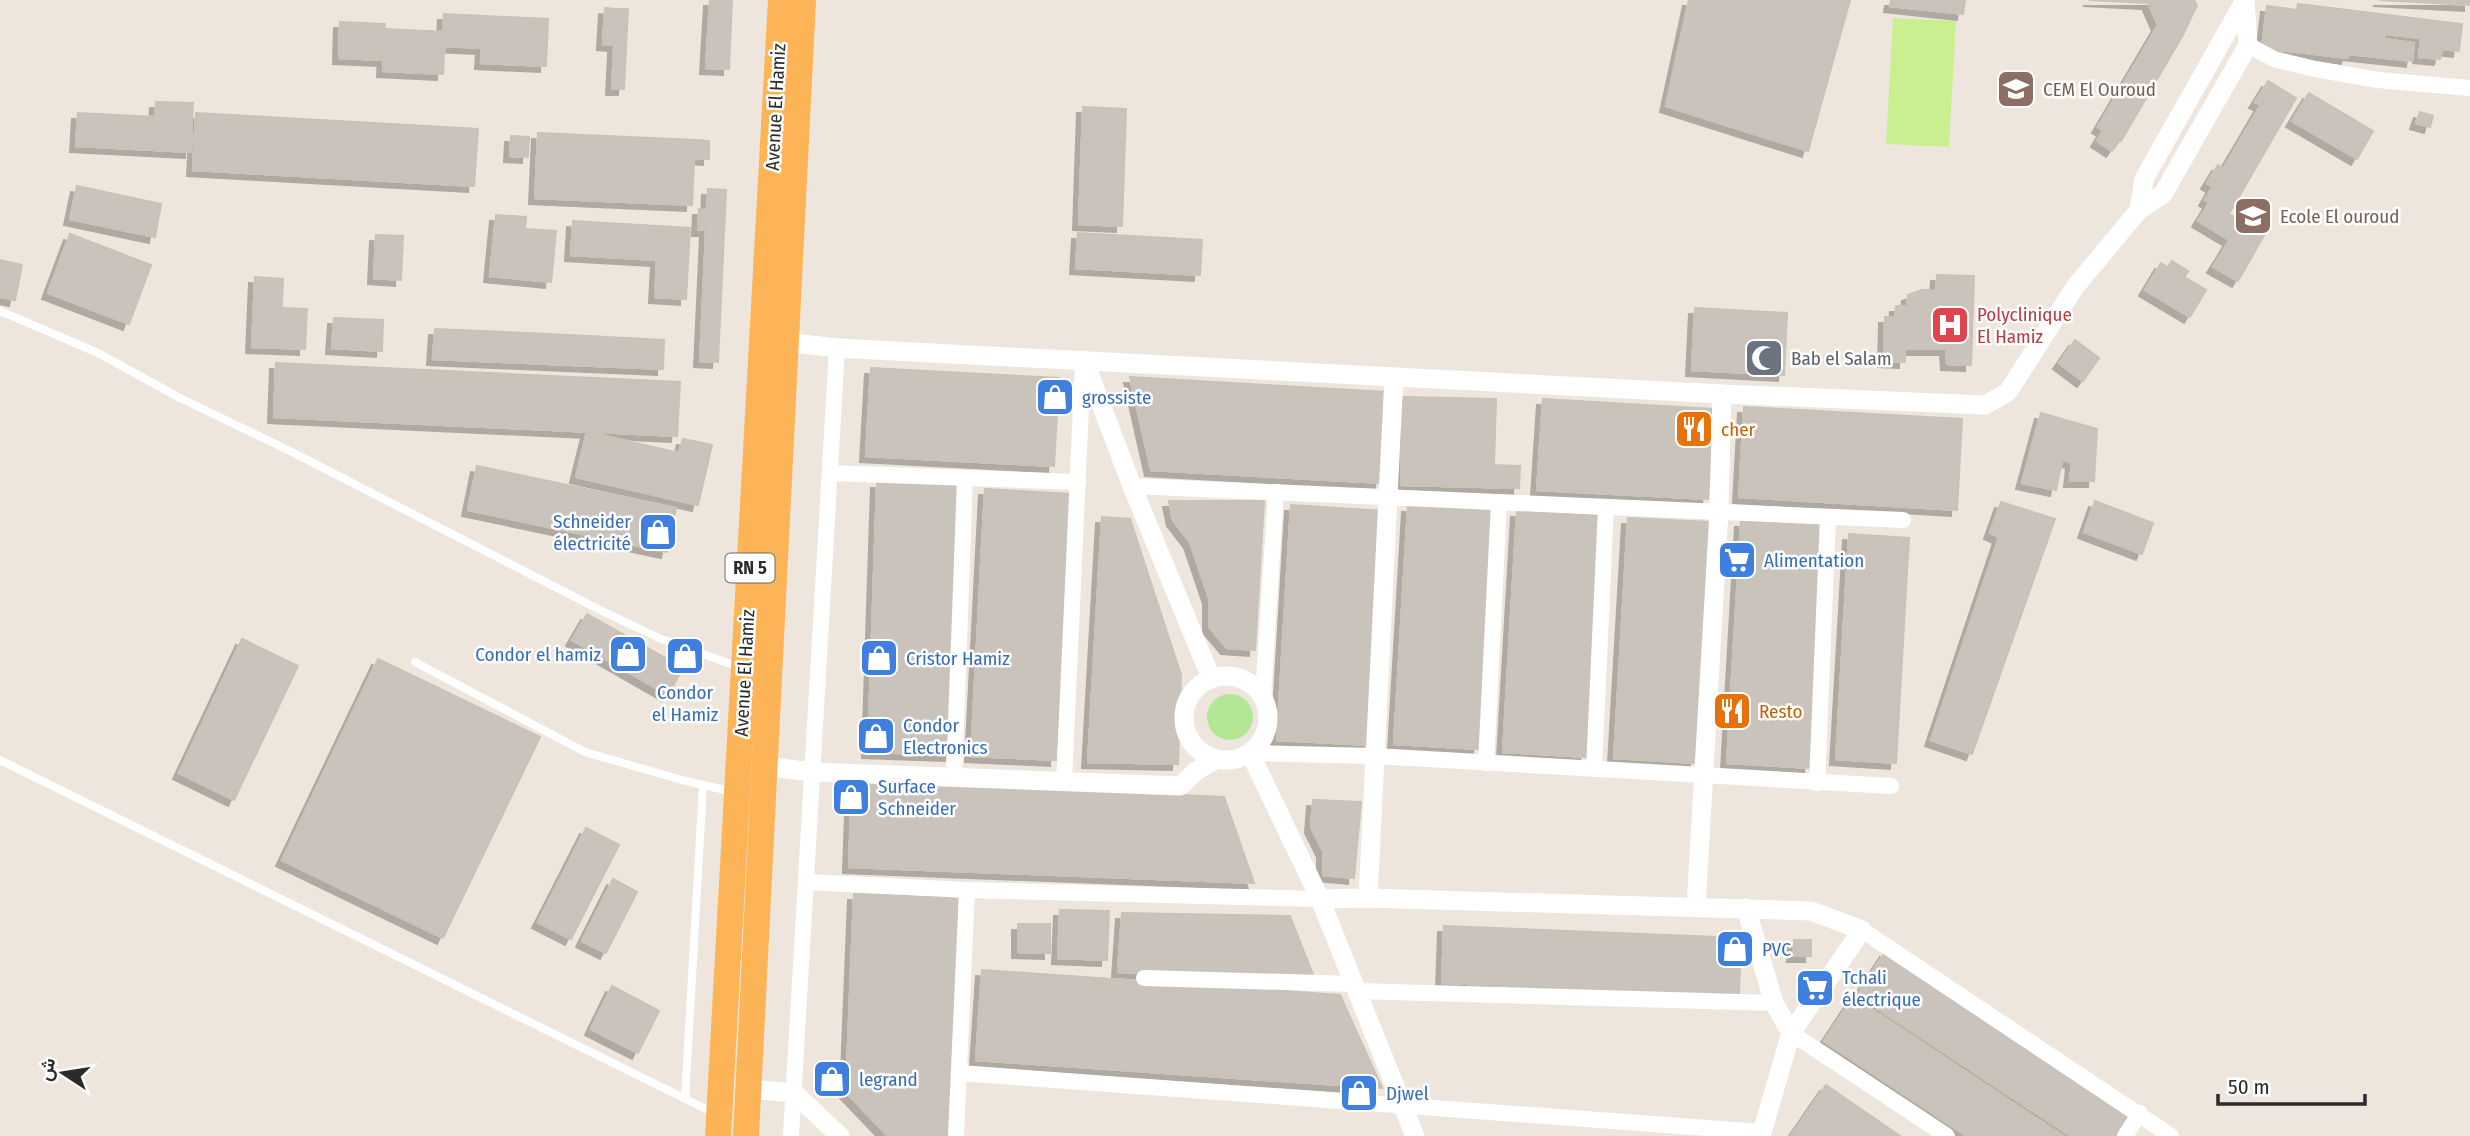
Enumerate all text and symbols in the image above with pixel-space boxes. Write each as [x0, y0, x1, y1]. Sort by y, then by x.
street label: Avenue El Hamiz [761, 42, 790, 171]
school or university icon: CEM El Ouroud [1995, 68, 2037, 110]
place label: CEM El Ouroud [2043, 78, 2156, 101]
school or university icon: Ecole El ouroud [2232, 195, 2274, 237]
place label: Ecole El ouroud [2280, 205, 2399, 228]
place label: Polyclinique El Hamiz [1977, 303, 2072, 348]
hospital icon: Polyclinique El Hamiz [1929, 304, 1971, 346]
mosque icon: Bab el Salam [1743, 337, 1785, 379]
place label: Bab el Salam [1791, 347, 1892, 370]
shop icon: grossiste [1034, 376, 1076, 418]
place label: grossiste [1082, 386, 1151, 409]
restaurant icon: cher [1673, 408, 1715, 450]
place label: cher [1721, 418, 1756, 441]
place label: Schneider électricité [553, 510, 631, 555]
shop icon: Schneider électricité [637, 511, 679, 553]
supermarket icon: Alimentation [1716, 539, 1758, 581]
place label: Alimentation [1764, 549, 1864, 572]
road number: RN 5 [726, 554, 774, 582]
street label: Avenue El Hamiz [730, 608, 759, 737]
shop icon: Condor el hamiz [607, 633, 649, 675]
shop icon: Condor el Hamiz [664, 635, 706, 677]
shop icon: Cristor Hamiz [858, 637, 900, 679]
place label: Condor el hamiz [475, 643, 601, 666]
place label: Cristor Hamiz [906, 647, 1010, 670]
place label: Condor el Hamiz [652, 681, 719, 726]
restaurant icon: Resto [1711, 690, 1753, 732]
place label: Resto [1759, 700, 1803, 723]
place label: Condor Electronics [903, 714, 988, 759]
shop icon: Condor Electronics [855, 715, 897, 757]
place label: Surface Schneider [878, 775, 956, 820]
shop icon: Surface Schneider [830, 776, 872, 818]
shop icon: PVC [1714, 928, 1756, 970]
place label: PVC [1762, 938, 1791, 961]
place label: Tchali électrique [1842, 966, 1921, 1011]
supermarket icon: Tchali électrique [1794, 967, 1836, 1009]
north arrow [28, 1038, 98, 1108]
text: ش [33, 1056, 61, 1083]
shop icon: legrand [811, 1058, 853, 1100]
scale bar [2218, 1062, 2365, 1106]
place label: legrand [859, 1068, 918, 1091]
shop icon: Djwel [1338, 1072, 1380, 1114]
text: 50 m [2228, 1074, 2270, 1100]
place label: Djwel [1386, 1082, 1429, 1105]

